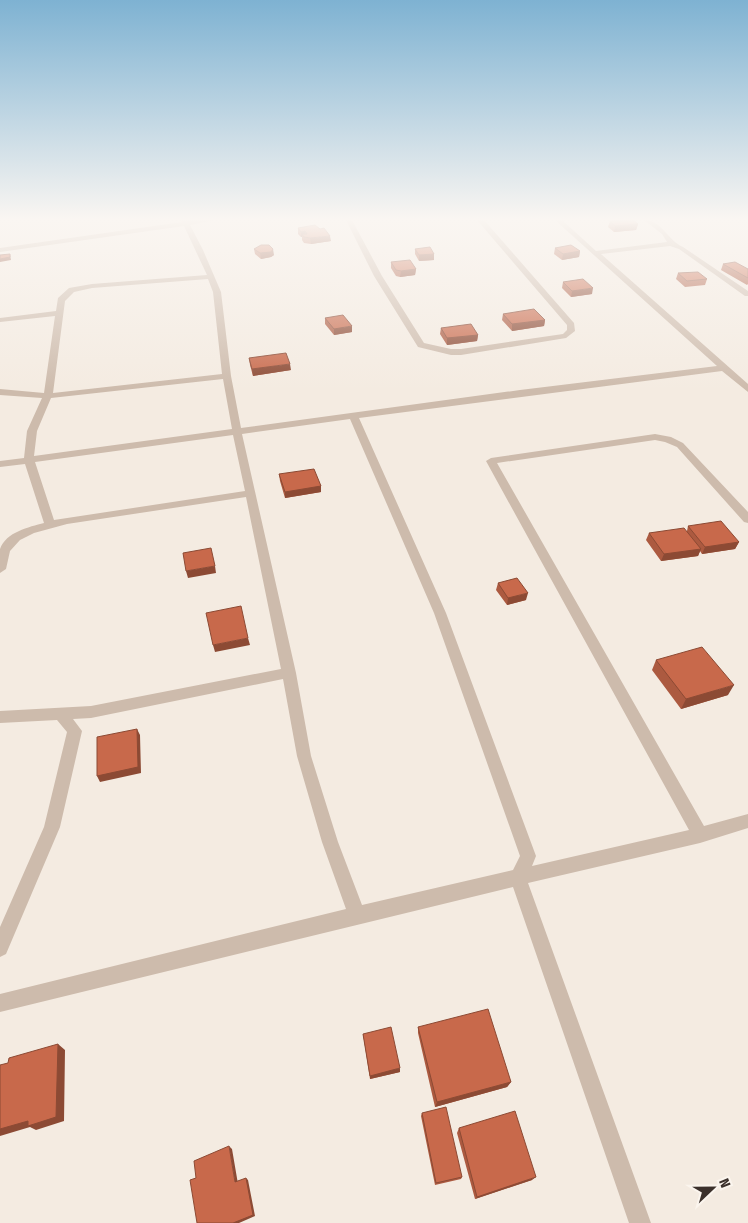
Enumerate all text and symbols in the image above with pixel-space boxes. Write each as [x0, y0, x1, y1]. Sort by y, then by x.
north arrow [688, 1163, 738, 1213]
text: N [715, 1176, 734, 1190]

